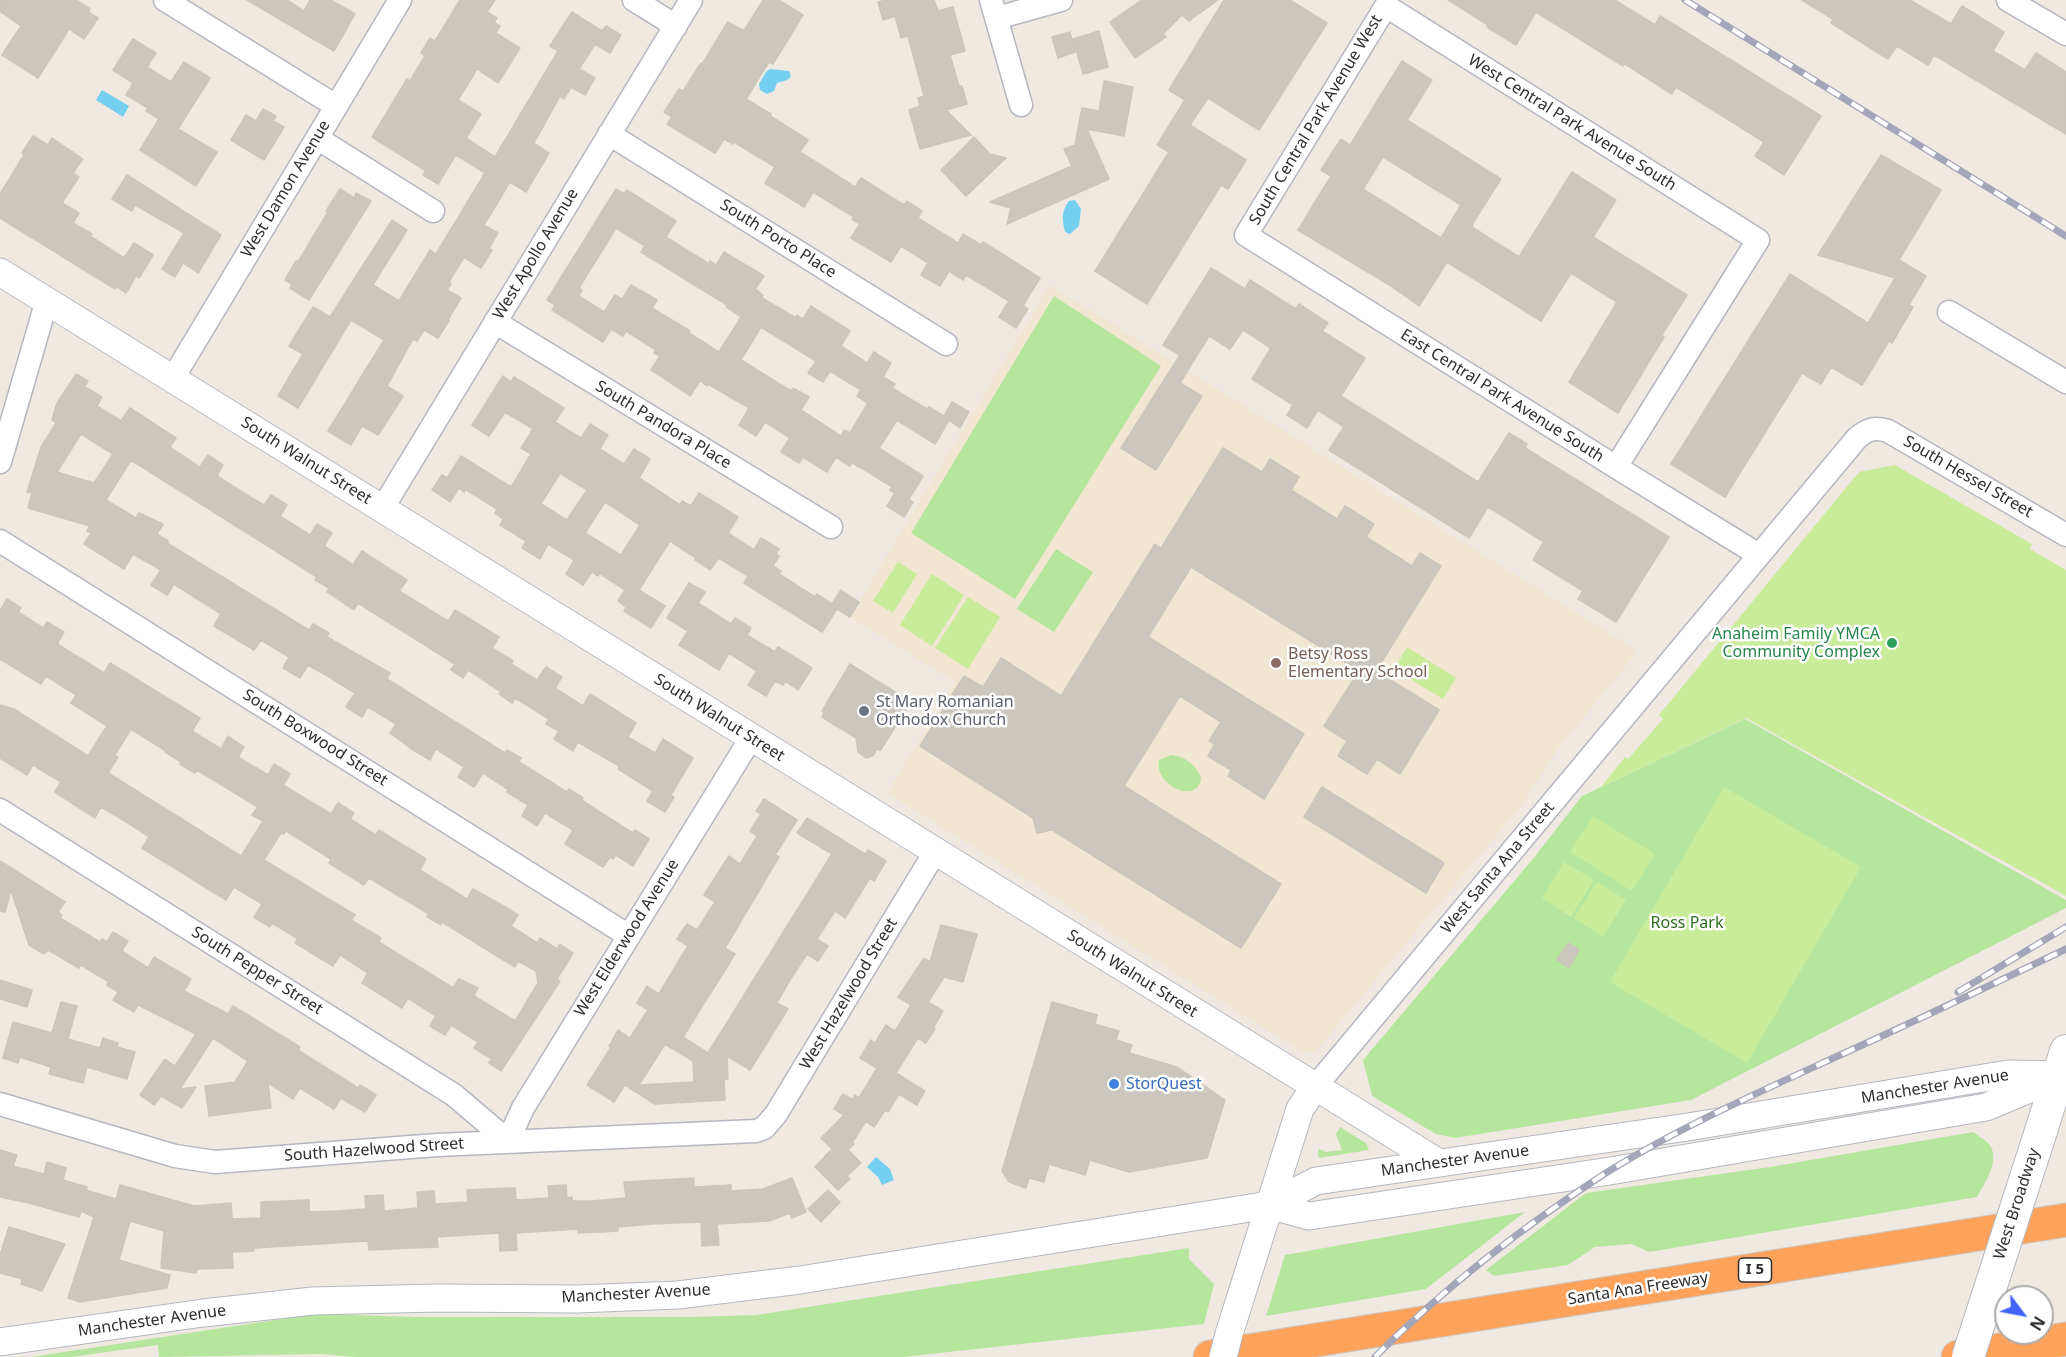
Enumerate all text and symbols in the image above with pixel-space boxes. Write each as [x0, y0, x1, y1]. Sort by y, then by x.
street label: South Central Park Avenue West [1245, 11, 1387, 229]
street label: West Central Park Avenue South [1464, 51, 1680, 195]
street label: West Damon Avenue [237, 117, 335, 261]
street label: West Apollo Avenue [489, 185, 583, 323]
street label: South Porto Place [716, 196, 840, 282]
street label: East Central Park Avenue South [1397, 325, 1607, 467]
street label: South Pandora Place [592, 377, 734, 473]
street label: South Walnut Street [237, 413, 375, 509]
street label: South Hessel Street [1900, 432, 2036, 522]
place label: Anaheim Family YMCA Community Complex [1712, 624, 1880, 662]
marker: Anaheim Family YMCA Community Complex [1885, 636, 1899, 650]
place label: Betsy Ross Elementary School [1288, 644, 1427, 682]
marker: Betsy Ross Elementary School [1269, 656, 1283, 670]
street label: South Walnut Street [650, 670, 788, 766]
street label: South Boxwood Street [239, 686, 391, 790]
place label: St Mary Romanian Orthodox Church [876, 692, 1014, 730]
marker: St Mary Romanian Orthodox Church [857, 704, 871, 718]
street label: West Santa Ana Street [1437, 798, 1559, 938]
street label: West Elderwood Avenue [571, 856, 683, 1020]
park label: Ross Park [1651, 913, 1723, 933]
street label: West Hazelwood Street [796, 915, 902, 1073]
street label: South Pepper Street [188, 923, 326, 1019]
street label: South Walnut Street [1063, 926, 1201, 1022]
street label: Manchester Avenue [1860, 1066, 2010, 1108]
place label: StorQuest [1126, 1074, 1202, 1094]
marker: StorQuest [1107, 1077, 1121, 1091]
street label: South Hazelwood Street [283, 1134, 465, 1166]
street label: Manchester Avenue [1380, 1141, 1530, 1181]
street label: West Broadway [1990, 1146, 2044, 1262]
road number: I 5 [1738, 1258, 1772, 1282]
street label: Santa Ana Freeway [1566, 1268, 1710, 1310]
street label: Manchester Avenue [561, 1281, 711, 1307]
north arrow [1994, 1285, 2054, 1345]
street label: Manchester Avenue [77, 1301, 227, 1341]
text: N [2025, 1312, 2050, 1335]

